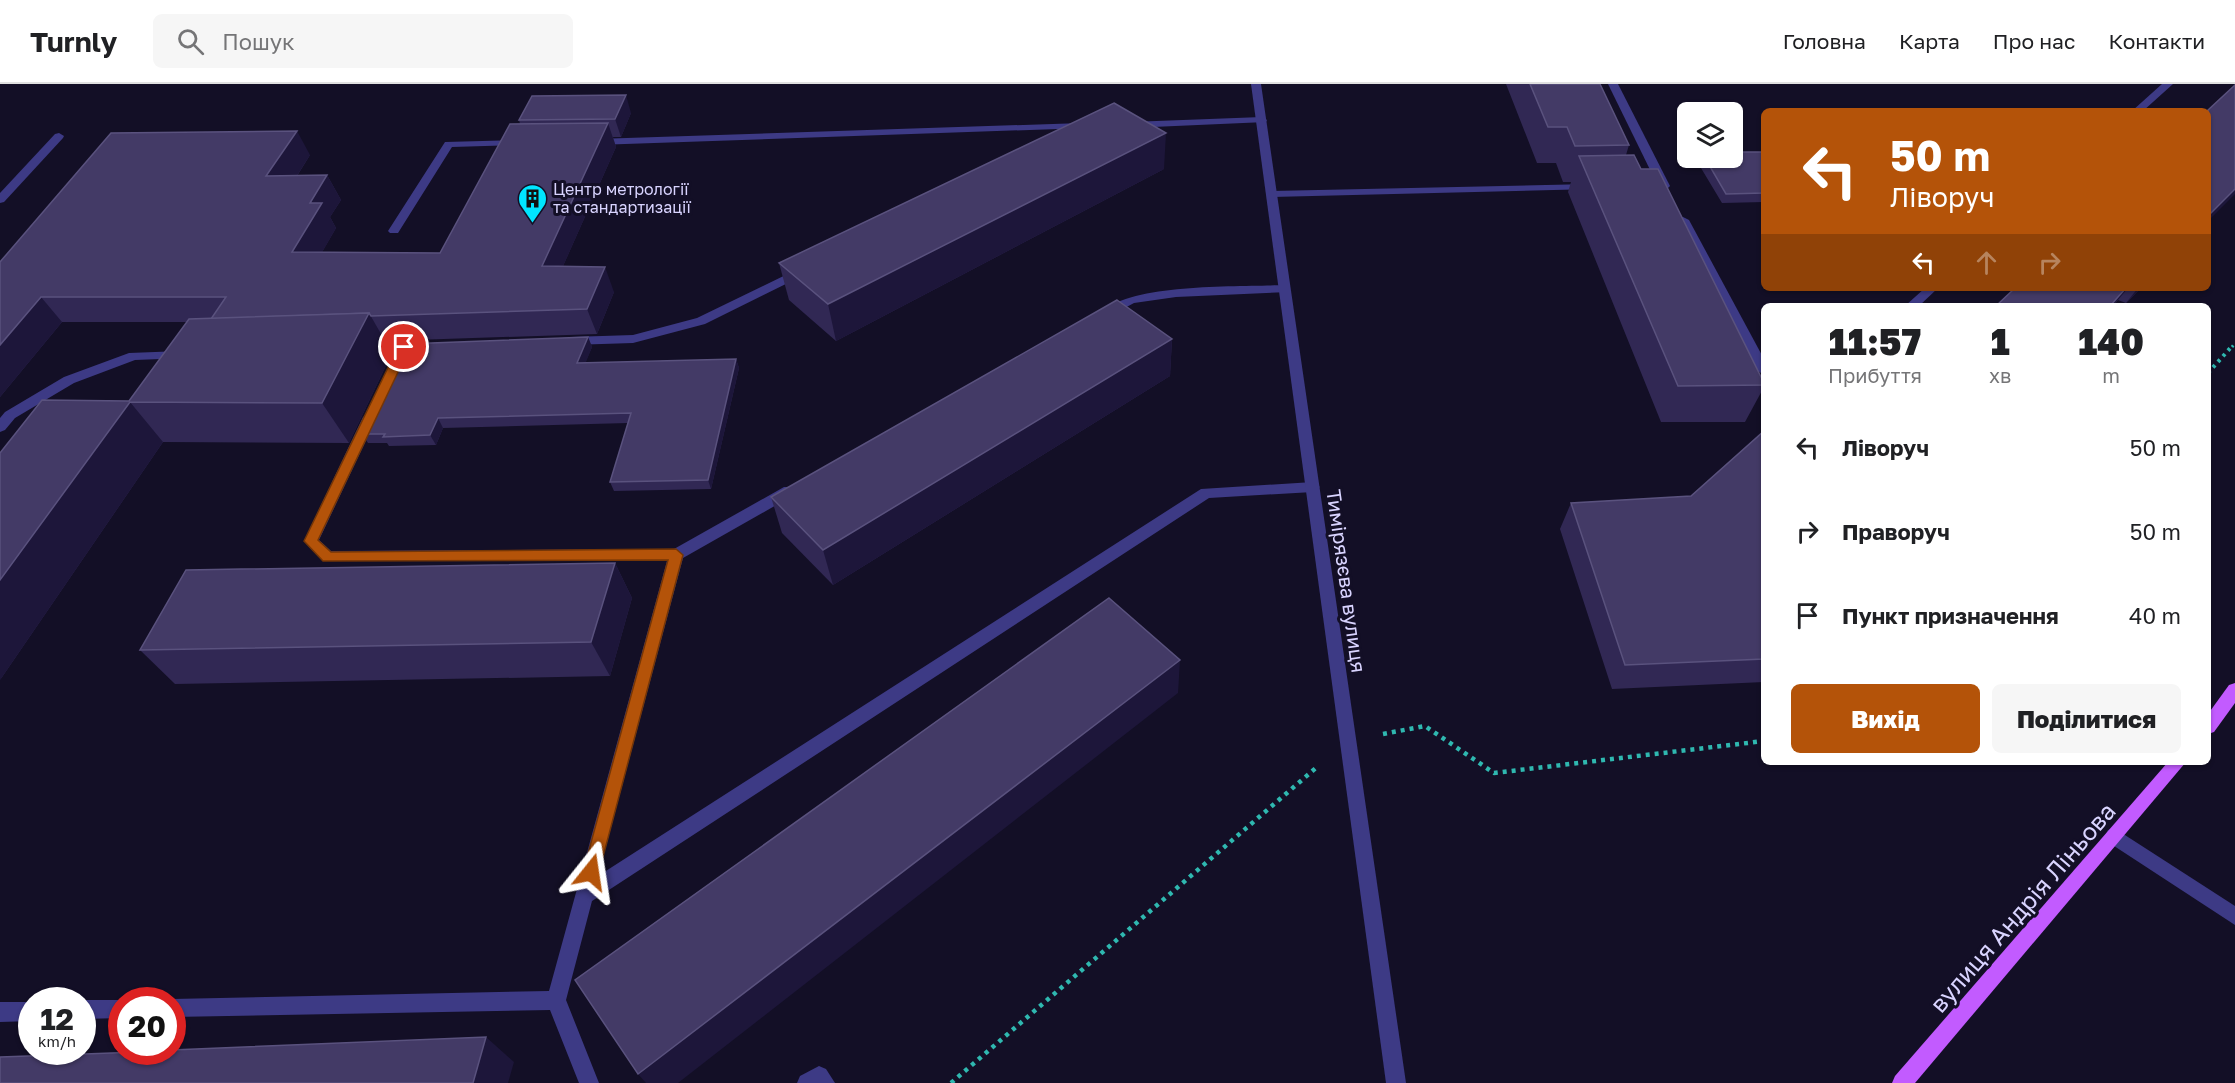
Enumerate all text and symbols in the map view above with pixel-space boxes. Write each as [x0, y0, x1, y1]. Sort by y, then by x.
search box [153, 14, 573, 68]
text: Turnly [30, 25, 117, 58]
icon: search [174, 25, 207, 58]
text: Пошук [222, 28, 295, 55]
text: Головна [1783, 28, 1866, 54]
text: Карта [1899, 28, 1960, 54]
text: Про нас [1993, 28, 2075, 54]
text: Контакти [2108, 28, 2205, 54]
map controls [1677, 102, 1743, 168]
button: layers [1677, 102, 1743, 168]
text: 50 m [1890, 130, 1990, 180]
icon: left [1791, 132, 1869, 210]
place label: Центр метрології та стандартизації [553, 179, 692, 217]
text: Ліворуч [1890, 181, 1994, 213]
building icon: Центр метрології та стандартизації [516, 182, 548, 224]
icon: left [1907, 246, 1940, 279]
icon: ahead [1970, 246, 2003, 279]
icon: right [2033, 246, 2066, 279]
text: 11:57 [1829, 320, 1921, 363]
text: 1 [1991, 320, 2010, 363]
text: 140 [2078, 320, 2144, 363]
pin [378, 321, 429, 372]
icon: arrive [387, 330, 420, 363]
text: Прибуття [1828, 363, 1922, 387]
text: хв [1989, 363, 2011, 387]
text: m [2102, 363, 2120, 387]
icon: left [1791, 431, 1824, 464]
text: Ліворуч [1842, 434, 1929, 461]
text: 50 m [2130, 434, 2181, 461]
street label: Тимірязєва вулиця [1322, 488, 1372, 674]
icon: right [1791, 515, 1824, 548]
text: Праворуч [1842, 518, 1950, 545]
text: 50 m [2130, 518, 2181, 545]
icon: arrive [1791, 599, 1824, 632]
text: Пункт призначення [1842, 602, 2059, 629]
text: 40 m [2129, 602, 2181, 629]
button: Вихід [1791, 684, 1980, 753]
button: Поділитися [1992, 684, 2181, 753]
street label: вулиця Андрія Ліньова [1923, 796, 2121, 1018]
position arrow [559, 840, 623, 904]
speed limit sign: 20 [108, 987, 186, 1065]
text: 12 [40, 1001, 74, 1037]
text: km/h [38, 1032, 76, 1050]

